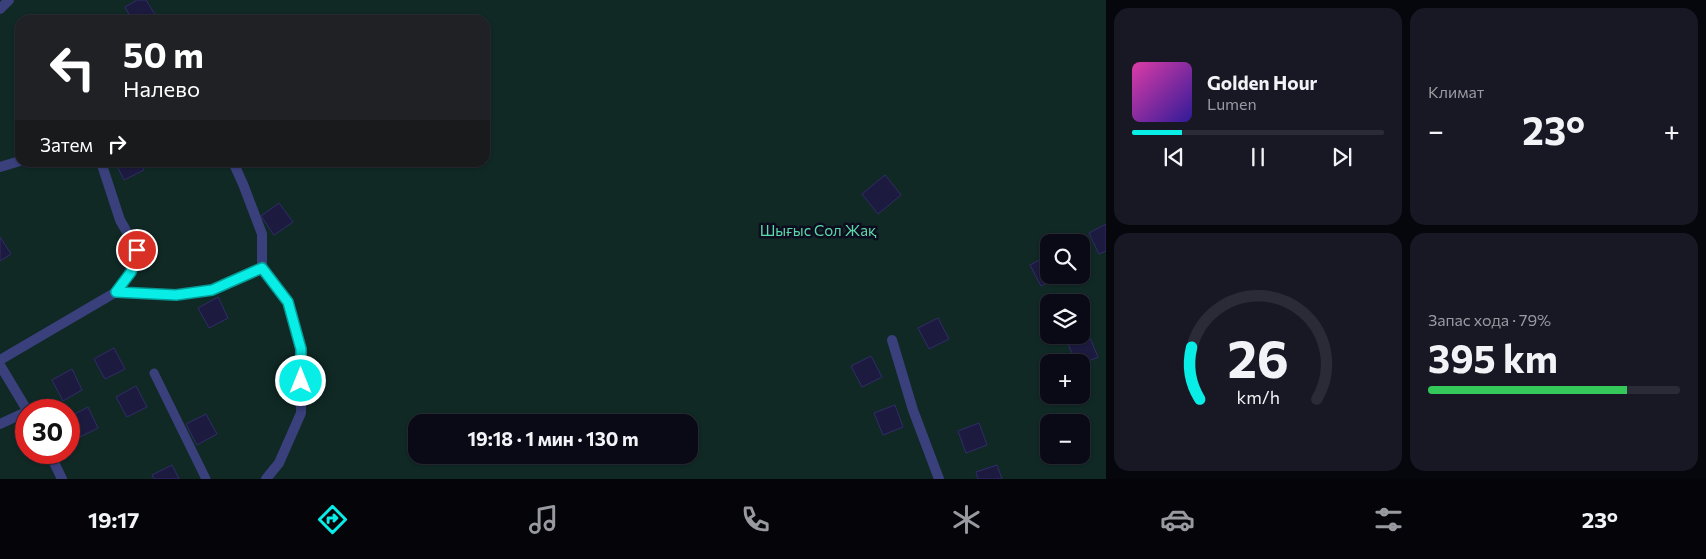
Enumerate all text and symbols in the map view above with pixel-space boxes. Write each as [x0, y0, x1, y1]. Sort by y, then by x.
text: 50 m [123, 32, 204, 75]
icon: left [40, 35, 105, 100]
text: Golden Hour [1207, 71, 1317, 94]
text: Налево [123, 75, 200, 102]
text: Климат [1428, 82, 1484, 101]
text: Lumen [1207, 94, 1257, 113]
text: 23° [1522, 106, 1585, 153]
text: − [1428, 113, 1444, 147]
text: + [1664, 113, 1680, 147]
icon: right [103, 130, 131, 158]
text: Затем [40, 133, 93, 156]
icon: previous [1160, 143, 1188, 171]
icon: pause [1244, 143, 1272, 171]
icon: next [1328, 143, 1356, 171]
park label: Шығыс Сол Жақ [760, 221, 877, 239]
pin [116, 229, 158, 271]
map controls [1040, 234, 1090, 464]
button: search [1040, 234, 1090, 284]
icon: arrive [123, 236, 151, 264]
button: layers [1040, 294, 1090, 344]
text: Запас хода · 79% [1428, 310, 1551, 329]
text: 26 [1227, 325, 1289, 389]
text: 395 km [1428, 334, 1558, 381]
position arrow [274, 354, 326, 406]
button: + [1040, 354, 1090, 404]
text: km/h [1236, 386, 1280, 408]
speed limit sign: 30 [15, 399, 80, 464]
button: − [1040, 414, 1090, 464]
text: 19:18 · 1 мин · 130 m [467, 427, 639, 450]
icon: directions [315, 502, 350, 537]
icon: music [526, 502, 561, 537]
icon: phone [738, 502, 773, 537]
icon: climate [949, 502, 984, 537]
icon: car [1160, 502, 1195, 537]
icon: filters [1371, 502, 1406, 537]
text: 19:17 [88, 506, 139, 533]
text: 23° [1582, 506, 1618, 533]

